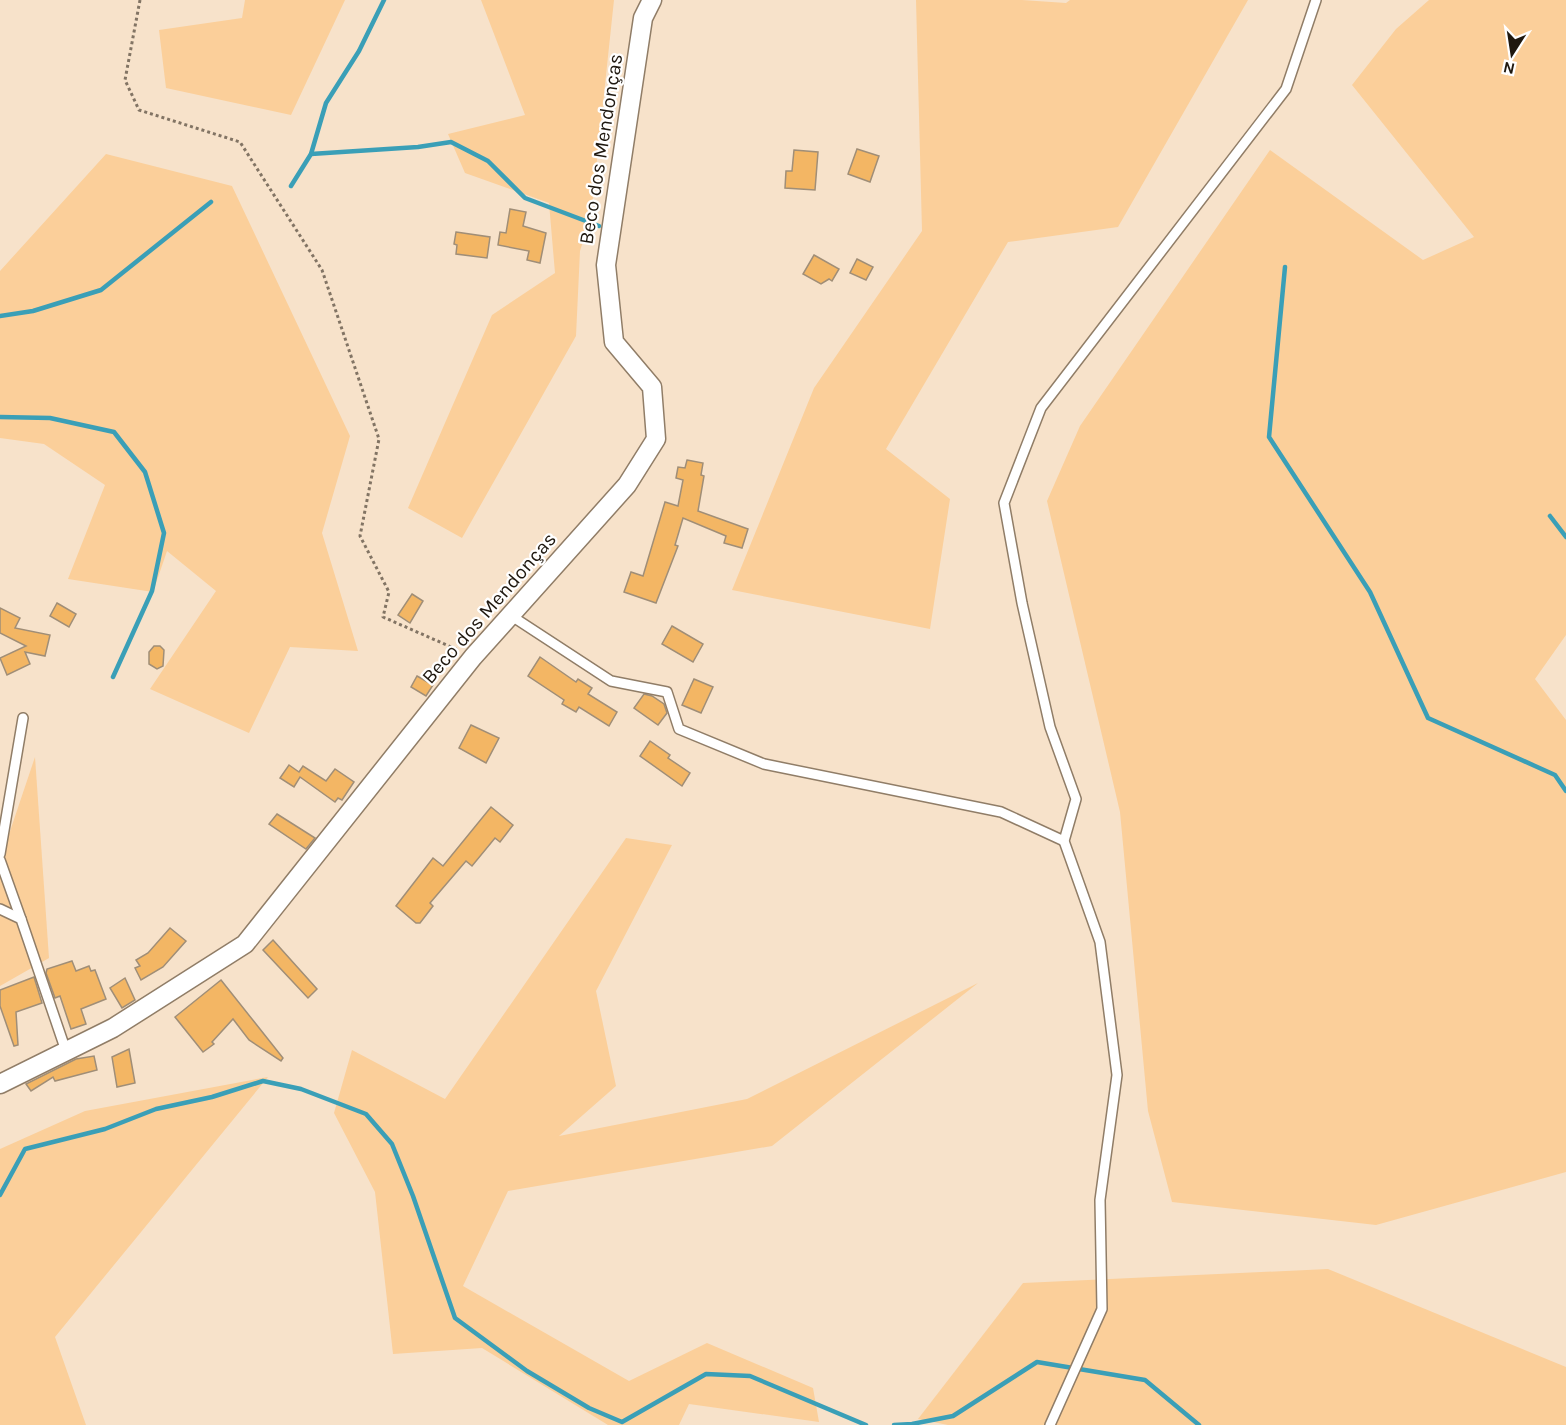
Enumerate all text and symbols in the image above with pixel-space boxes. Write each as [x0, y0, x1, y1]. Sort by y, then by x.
north arrow [1482, 24, 1542, 84]
street label: Beco dos Mendonças [575, 52, 627, 246]
text: N [1501, 58, 1517, 79]
street label: Beco dos Mendonças [417, 528, 561, 688]

